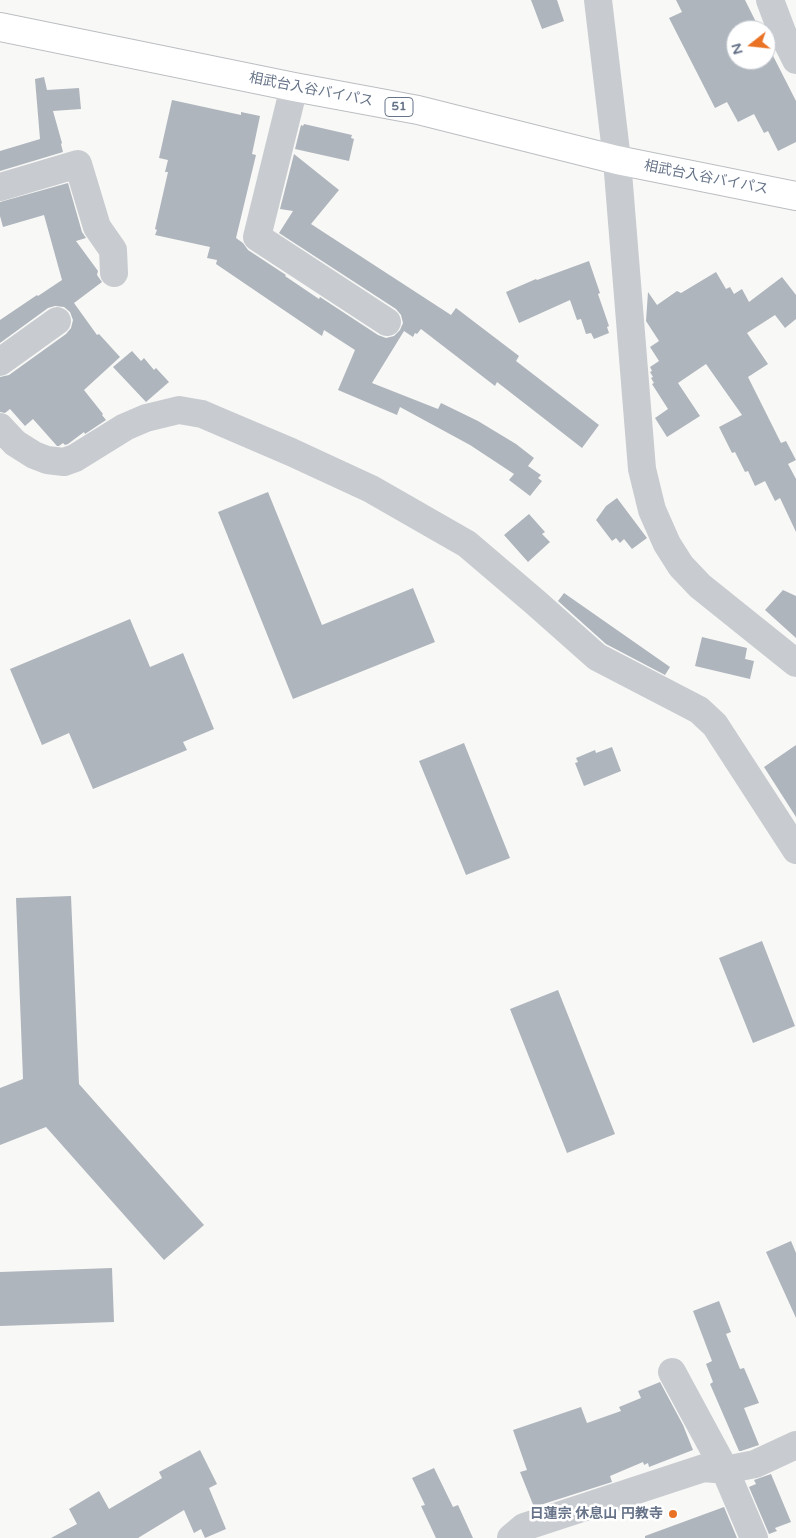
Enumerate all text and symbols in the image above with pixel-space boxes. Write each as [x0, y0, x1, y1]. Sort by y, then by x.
north arrow [726, 20, 776, 70]
text: N [727, 41, 747, 57]
street label: 相武台入谷バイパス [248, 70, 374, 110]
road number: 51 [385, 98, 413, 116]
street label: 相武台入谷バイパス [643, 158, 769, 198]
place label: 日蓮宗 休息山 円教寺 [530, 1506, 663, 1522]
marker: 日蓮宗 休息山 円教寺 [667, 1508, 679, 1520]

